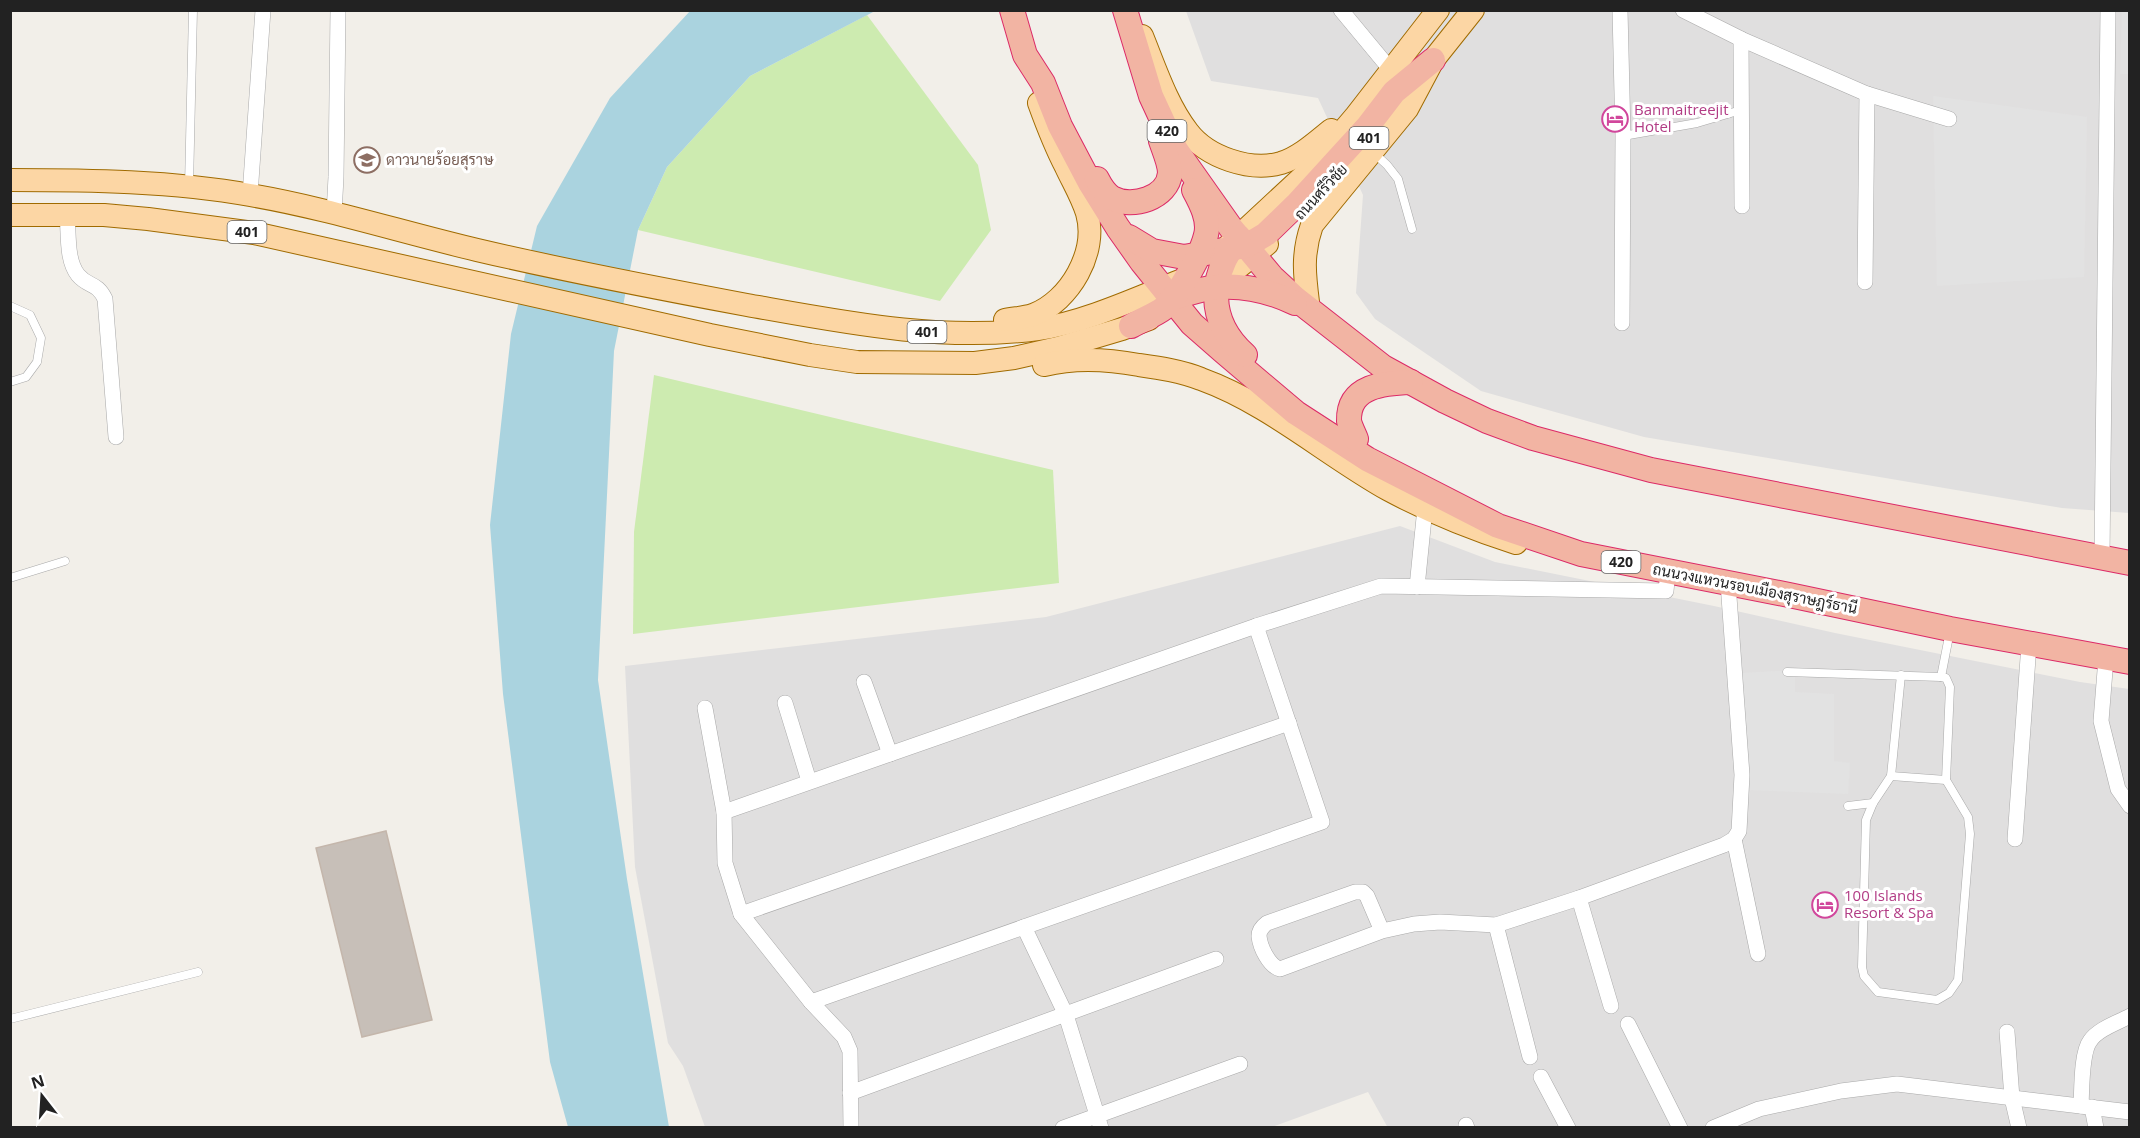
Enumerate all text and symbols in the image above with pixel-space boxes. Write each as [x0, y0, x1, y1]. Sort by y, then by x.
place label: Banmaitreejit Hotel [1634, 99, 1728, 136]
hotel icon: Banmaitreejit Hotel [1600, 104, 1630, 134]
road number: 420 [1148, 120, 1186, 142]
road number: 401 [1350, 127, 1388, 149]
school or university icon: ดาวนายร้อยสุราษ [352, 145, 382, 175]
place label: ดาวนายร้อยสุราษ [386, 149, 494, 171]
street label: ถนนศรีวิชัย [1289, 159, 1351, 224]
road number: 401 [228, 221, 266, 243]
road number: 401 [908, 321, 946, 343]
road number: 420 [1602, 551, 1640, 573]
street label: ถนนวงแหวนรอบเมืองสุราษฎร์ธานี [1651, 558, 1859, 620]
place label: 100 Islands Resort & Spa [1844, 885, 1934, 922]
hotel icon: 100 Islands Resort & Spa [1810, 890, 1840, 920]
north arrow [12, 1066, 72, 1126]
text: N [28, 1069, 47, 1094]

